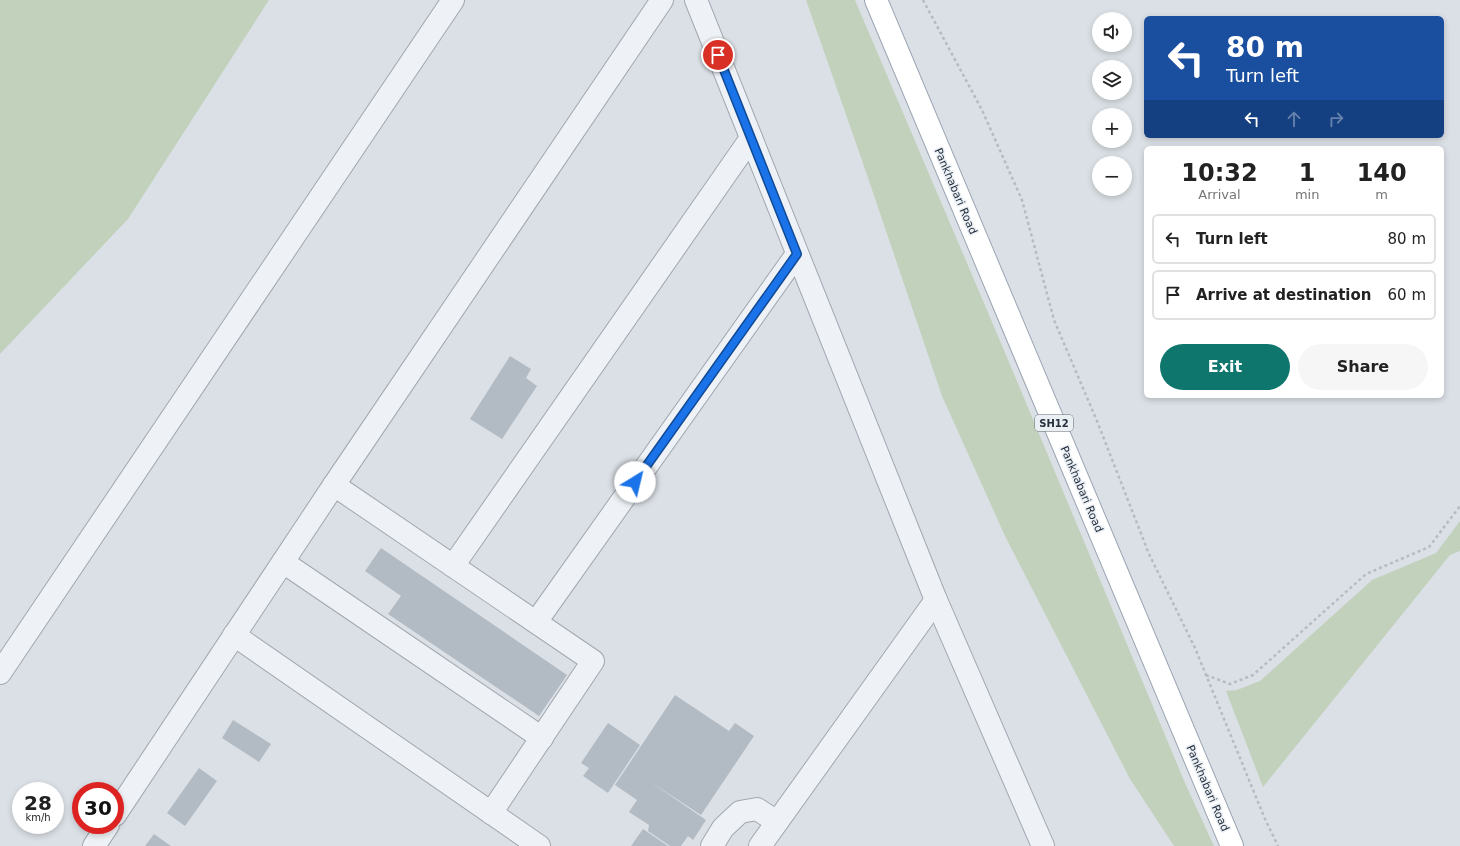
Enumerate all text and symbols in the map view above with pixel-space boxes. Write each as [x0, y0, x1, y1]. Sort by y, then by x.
map controls [1092, 12, 1132, 196]
button: sound [1092, 12, 1132, 52]
text: 80 m [1226, 31, 1304, 64]
icon: left [1160, 32, 1212, 84]
pin [701, 38, 735, 72]
icon: arrive [707, 44, 729, 66]
button: layers [1092, 60, 1132, 100]
text: Turn left [1226, 65, 1299, 86]
button: + [1092, 108, 1132, 148]
icon: left [1241, 108, 1263, 130]
icon: ahead [1283, 108, 1305, 130]
icon: right [1325, 108, 1347, 130]
street label: Pankhabari Road [932, 146, 980, 236]
button: − [1092, 156, 1132, 196]
text: 10:32 [1181, 159, 1258, 187]
text: 1 [1299, 159, 1315, 187]
text: 140 [1357, 159, 1407, 187]
text: Arrival [1198, 187, 1241, 202]
text: min [1295, 187, 1319, 202]
text: m [1375, 187, 1388, 202]
icon: left [1162, 228, 1184, 250]
text: Turn left [1196, 230, 1268, 248]
text: 80 m [1388, 230, 1426, 248]
icon: arrive [1162, 284, 1184, 306]
text: Arrive at destination [1196, 286, 1371, 304]
text: 60 m [1388, 286, 1426, 304]
button: Exit [1160, 344, 1290, 390]
button: Share [1298, 344, 1428, 390]
road number: SH12 [1035, 415, 1073, 431]
street label: Pankhabari Road [1058, 444, 1106, 534]
position arrow [614, 461, 656, 503]
street label: Pankhabari Road [1184, 743, 1232, 833]
speed limit sign: 30 [72, 782, 124, 834]
text: 28 [24, 791, 52, 815]
text: km/h [25, 812, 51, 823]

